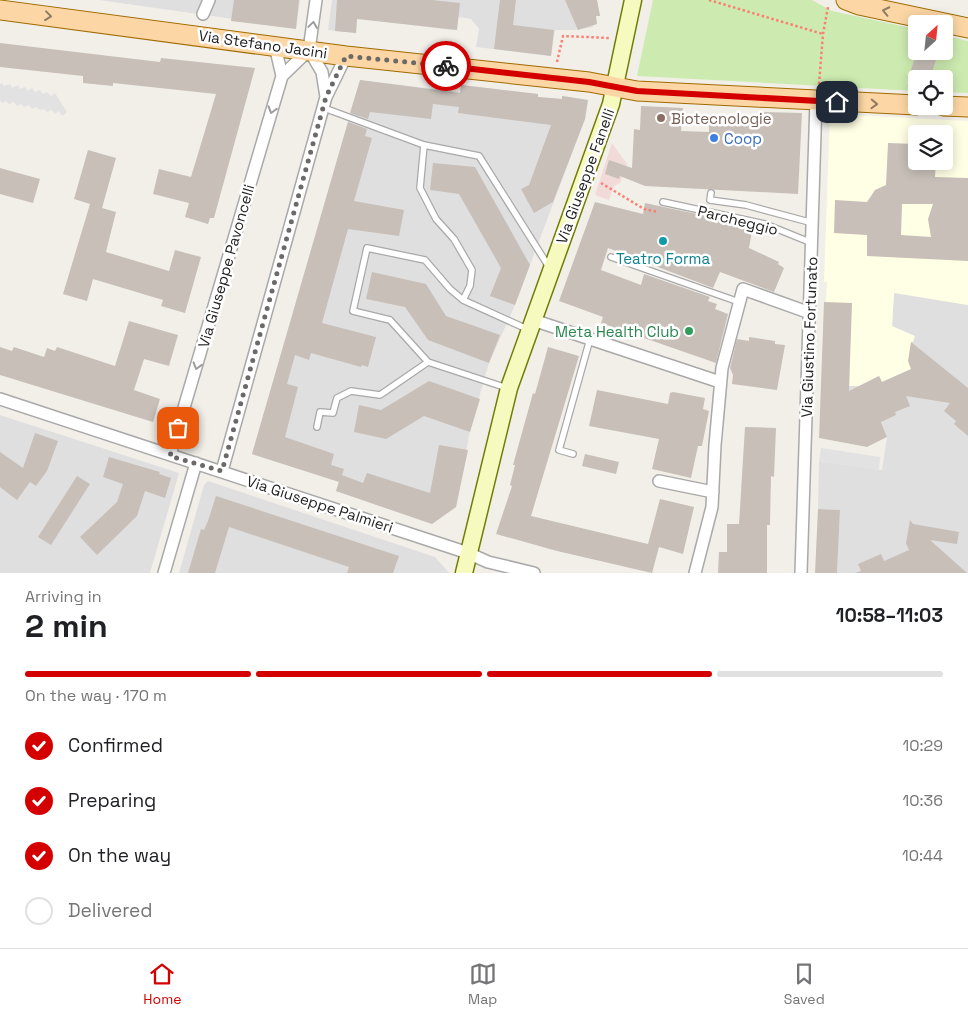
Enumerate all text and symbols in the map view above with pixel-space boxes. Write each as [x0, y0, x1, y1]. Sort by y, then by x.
one-way arrow [882, 6, 890, 17]
one-way arrow [45, 10, 53, 21]
north arrow [908, 15, 952, 60]
map controls [908, 15, 953, 170]
one-way arrow [307, 21, 318, 29]
street label: Via Stefano Jacini [197, 26, 329, 62]
courier [421, 41, 471, 91]
icon: bike [432, 52, 460, 80]
button: locate [908, 70, 953, 115]
pin [816, 81, 858, 123]
icon: home [823, 88, 851, 116]
one-way arrow [871, 98, 879, 109]
one-way arrow [268, 105, 278, 113]
street label: Via Giuseppe Fanelli [552, 106, 618, 246]
place label: Biotecnologie [671, 109, 772, 128]
marker: Biotecnologie [655, 112, 667, 124]
button: layers [908, 125, 953, 170]
place label: Coop [724, 129, 762, 148]
marker: Coop [708, 132, 720, 144]
street label: Via Giuseppe Pavoncelli [194, 182, 258, 350]
street label: Parcheggio [696, 201, 780, 239]
marker: Teatro Forma [657, 235, 669, 247]
place label: Teatro Forma [616, 249, 710, 268]
street label: Via Giustino Fortunato [797, 256, 821, 418]
place label: Meta Health Club [555, 322, 679, 341]
marker: Meta Health Club [683, 325, 695, 337]
one-way arrow [192, 362, 202, 370]
pin [157, 407, 199, 449]
icon: bag [164, 414, 192, 442]
street label: Via Giuseppe Palmieri [244, 471, 396, 537]
text: Arriving in [25, 586, 102, 607]
text: 10:58–11:03 [836, 603, 943, 628]
text: 2 min [25, 606, 108, 646]
text: On the way · 170 m [25, 685, 167, 706]
icon: check [25, 732, 53, 760]
text: Confirmed [68, 733, 163, 758]
text: 10:29 [903, 735, 943, 756]
icon: check [25, 787, 53, 815]
text: Preparing [68, 788, 156, 813]
text: 10:36 [903, 790, 943, 811]
icon: check [25, 842, 53, 870]
text: On the way [68, 843, 171, 868]
text: 10:44 [902, 845, 943, 866]
text: Delivered [68, 898, 153, 923]
tab: Home [143, 960, 181, 1008]
tab: Map [468, 960, 497, 1008]
tab: Saved [784, 960, 825, 1008]

